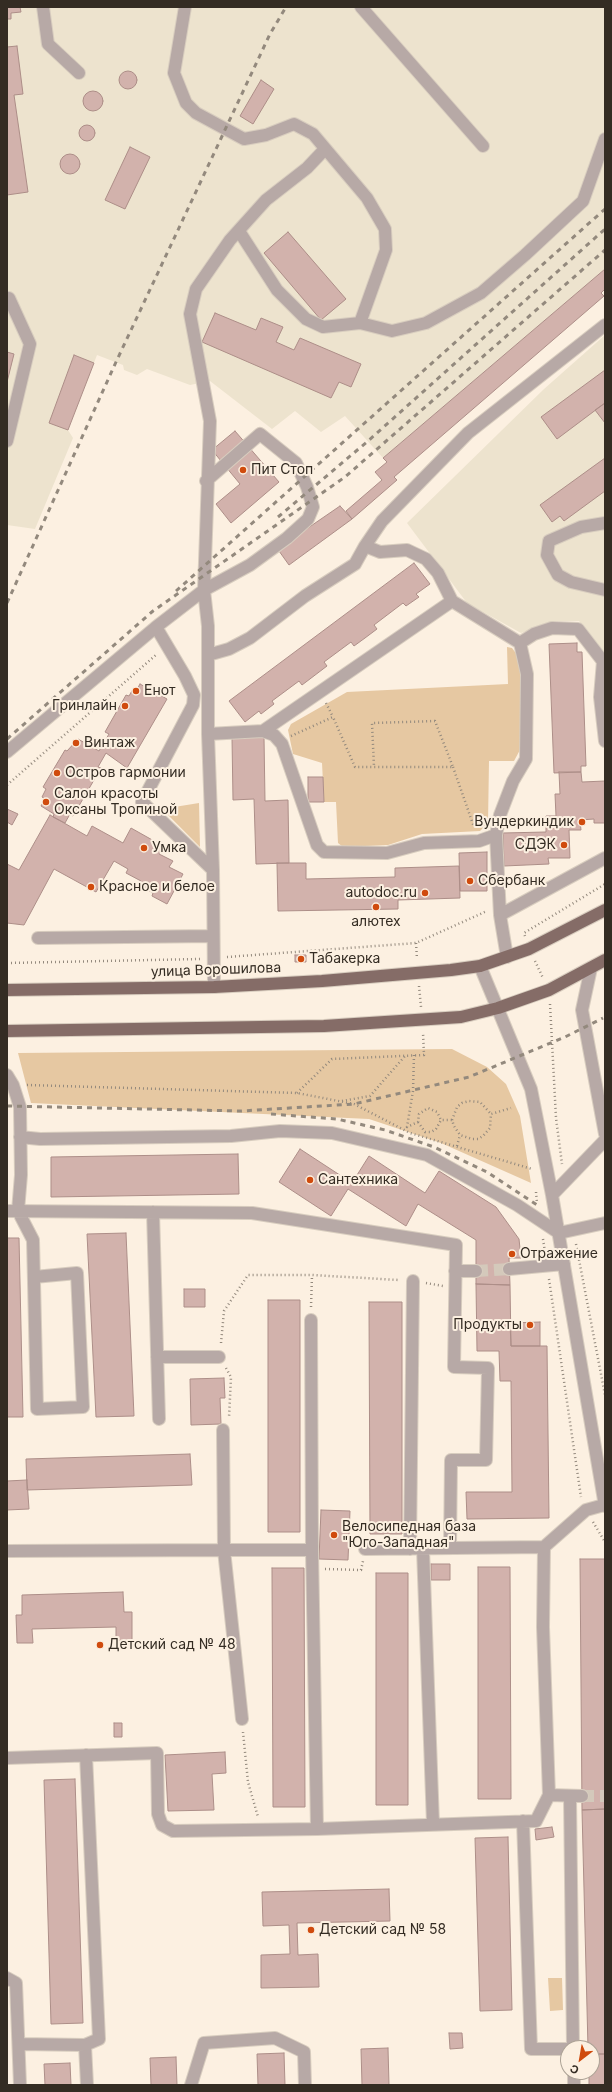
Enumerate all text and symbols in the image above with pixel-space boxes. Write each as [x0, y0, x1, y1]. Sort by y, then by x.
place label: Пит Стоп [251, 462, 313, 478]
marker: Пит Стоп [238, 465, 248, 475]
place label: Енот [144, 683, 176, 699]
marker: Енот [131, 686, 141, 696]
place label: Гринлайн [52, 698, 117, 714]
marker: Гринлайн [120, 701, 130, 711]
place label: Винтаж [84, 735, 135, 751]
marker: Винтаж [71, 738, 81, 748]
place label: Остров гармонии [65, 765, 186, 781]
marker: Остров гармонии [52, 768, 62, 778]
place label: Салон красоты Оксаны Тропиной [54, 786, 177, 818]
marker: Салон красоты Оксаны Тропиной [41, 797, 51, 807]
place label: Вундеркиндик [474, 814, 574, 830]
marker: Вундеркиндик [577, 817, 587, 827]
place label: СДЭК [515, 837, 556, 853]
place label: Умка [152, 840, 186, 856]
marker: СДЭК [559, 840, 569, 850]
marker: Умка [139, 843, 149, 853]
place label: Сбербанк [478, 873, 545, 889]
marker: Сбербанк [465, 876, 475, 886]
place label: Красное и белое [99, 879, 215, 895]
marker: Красное и белое [86, 882, 96, 892]
place label: autodoc.ru [345, 885, 417, 901]
marker: autodoc.ru [420, 888, 430, 898]
marker: алютех [371, 902, 381, 912]
place label: алютех [351, 914, 401, 930]
place label: Табакерка [309, 951, 380, 967]
marker: Табакерка [296, 954, 306, 964]
street label: улица Ворошилова [151, 959, 281, 981]
place label: Сантехника [318, 1172, 398, 1188]
marker: Сантехника [305, 1175, 315, 1185]
place label: Отражение [520, 1246, 598, 1262]
marker: Отражение [507, 1249, 517, 1259]
place label: Продукты [453, 1317, 522, 1333]
marker: Продукты [525, 1320, 535, 1330]
place label: Велосипедная база "Юго-Западная" [342, 1519, 476, 1552]
marker: Велосипедная база "Юго-Западная" [329, 1530, 339, 1540]
place label: Детский сад № 48 [108, 1637, 236, 1653]
marker: Детский сад № 48 [95, 1640, 105, 1650]
place label: Детский сад № 58 [319, 1922, 446, 1938]
marker: Детский сад № 58 [306, 1925, 316, 1935]
north arrow [560, 2040, 600, 2080]
text: С [567, 2061, 581, 2078]

